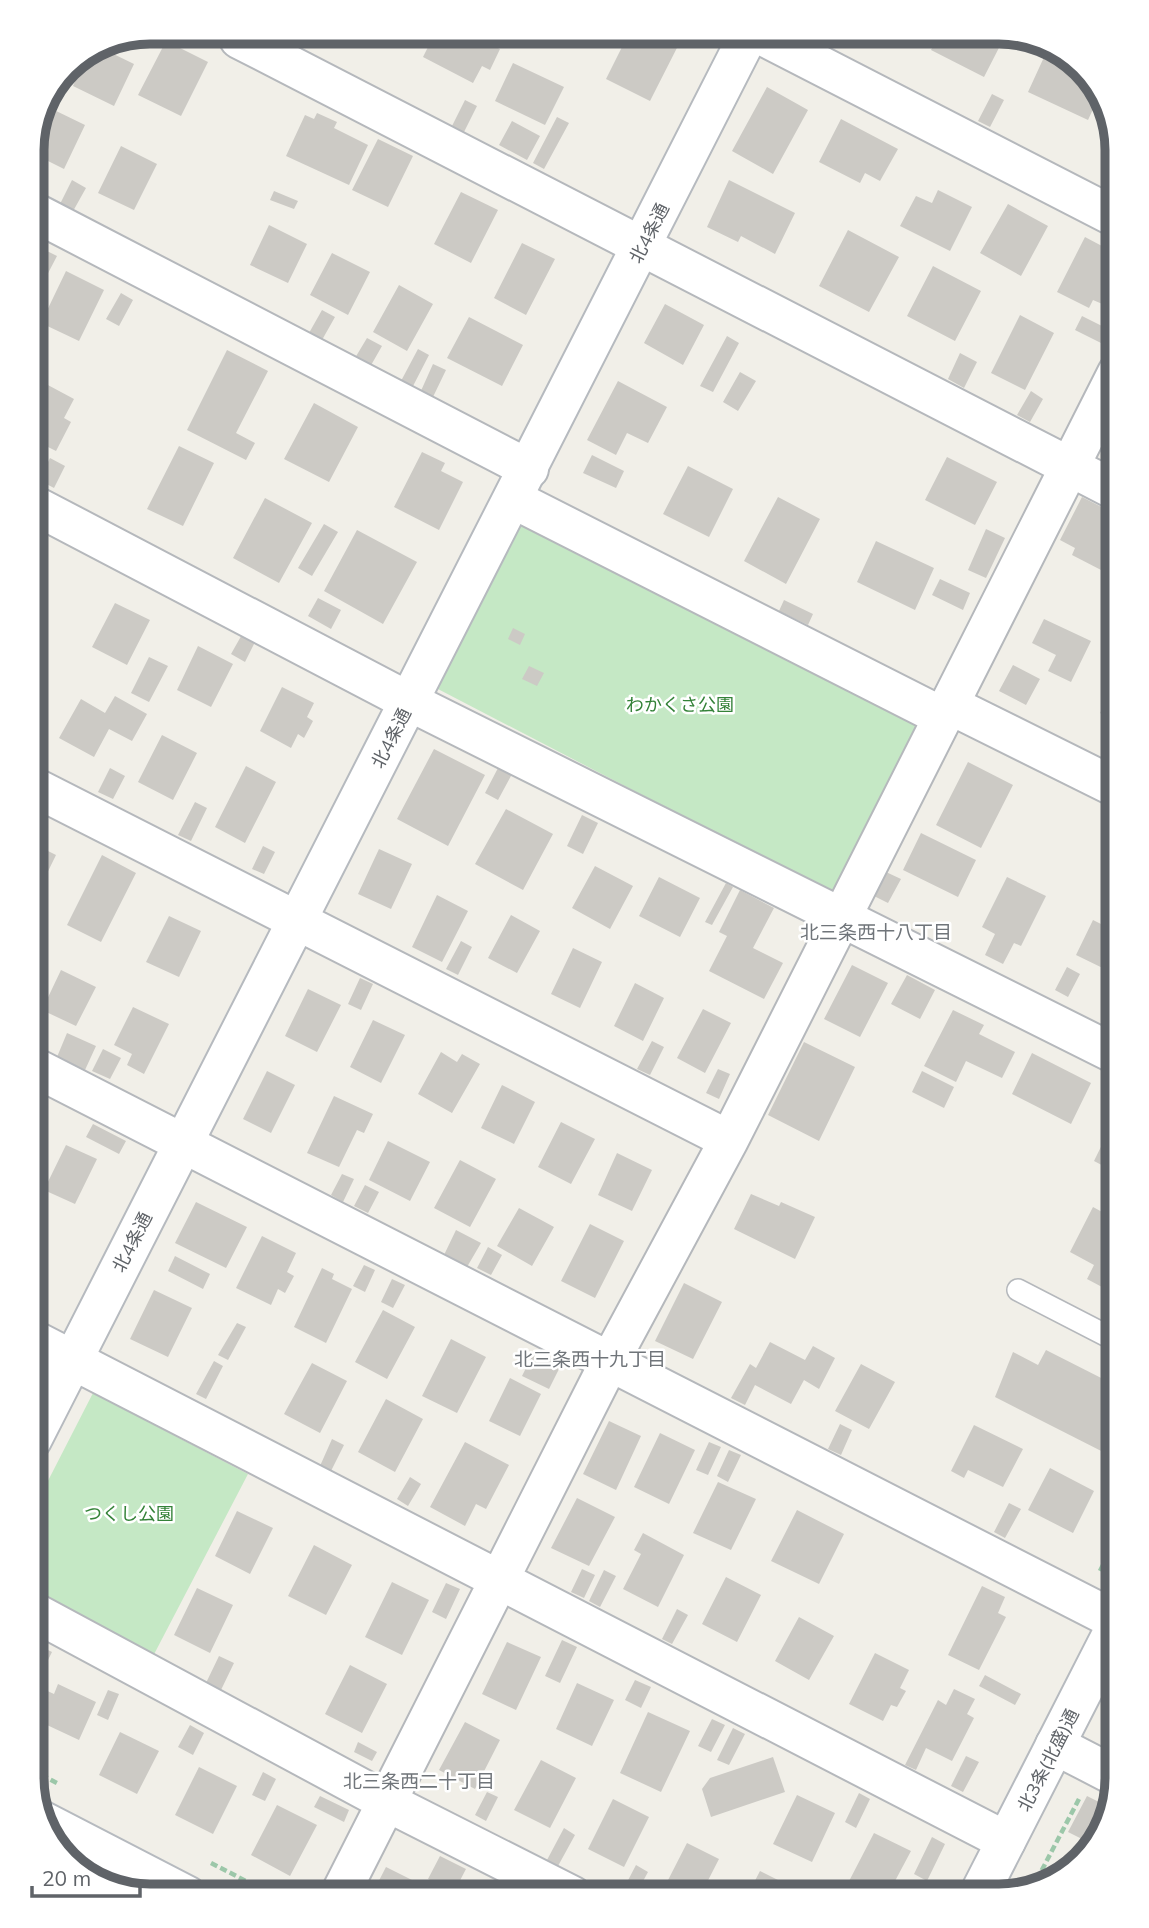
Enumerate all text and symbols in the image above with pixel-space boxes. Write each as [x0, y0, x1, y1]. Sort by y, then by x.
street label: 北4条通 [624, 199, 674, 267]
park label: わかくさ公園 [626, 693, 734, 716]
street label: 北4条通 [366, 704, 416, 772]
district label: 北三条西十八丁目 [800, 920, 952, 944]
street label: 北4条通 [107, 1208, 157, 1276]
district label: 北三条西十九丁目 [514, 1347, 666, 1371]
park label: つくし公園 [84, 1502, 174, 1525]
street label: 北3条(北盛)通 [1012, 1705, 1084, 1815]
district label: 北三条西二十丁目 [343, 1769, 495, 1793]
scale bar [32, 1854, 140, 1898]
text: 20 m [42, 1865, 91, 1891]

